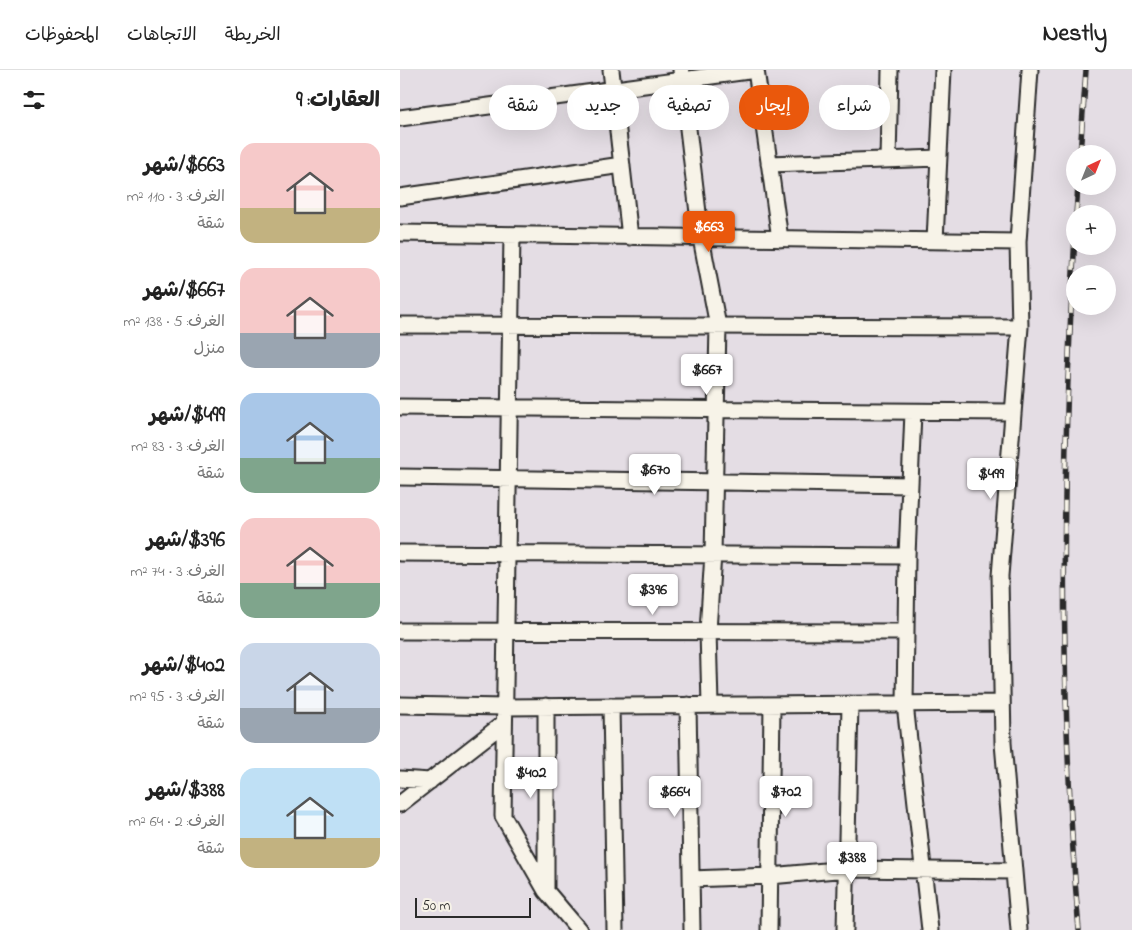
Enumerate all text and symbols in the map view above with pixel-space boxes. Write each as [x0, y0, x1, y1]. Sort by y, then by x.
text: Nestly [1042, 17, 1107, 52]
text: المحفوظات [25, 23, 99, 49]
text: الاتجاهات [127, 23, 197, 49]
text: الخريطة [225, 23, 281, 49]
chip: شقة [489, 85, 557, 130]
chip: جديد [567, 85, 639, 130]
chip: تصفية [649, 85, 729, 130]
chip: إيجار [739, 85, 809, 130]
chip: شراء [819, 85, 890, 130]
icon: filters [20, 86, 48, 114]
text: العقارات: 9 [296, 86, 380, 116]
north arrow [1066, 145, 1116, 195]
map controls [1066, 145, 1116, 315]
text: $663/شهر [144, 151, 225, 181]
icon: home [280, 163, 340, 223]
text: الغرف: 3 · 110 m² [126, 185, 225, 209]
button: + [1066, 205, 1116, 255]
pin: $663 [679, 210, 739, 253]
text: شقة [197, 212, 225, 236]
text: $663 [694, 215, 724, 239]
button: − [1066, 265, 1116, 315]
text: $667/شهر [144, 276, 225, 306]
icon: home [280, 288, 340, 348]
text: الغرف: 5 · 138 m² [123, 310, 225, 334]
text: منزل [193, 337, 225, 361]
pin: $667 [677, 354, 737, 396]
text: $667 [692, 358, 722, 382]
text: $499/شهر [150, 401, 225, 431]
icon: home [280, 413, 340, 473]
text: الغرف: 3 · 83 m² [131, 435, 225, 459]
pin: $670 [625, 454, 685, 496]
text: $670 [640, 458, 670, 482]
pin: $499 [961, 458, 1021, 500]
text: شقة [197, 462, 225, 486]
text: $499 [978, 462, 1004, 486]
text: $396/شهر [147, 526, 225, 556]
icon: home [280, 538, 340, 598]
text: الغرف: 3 · 74 m² [130, 560, 225, 584]
pin: $396 [623, 574, 683, 616]
text: $396 [639, 578, 667, 602]
text: شقة [197, 587, 225, 611]
text: $402/شهر [143, 651, 225, 681]
icon: home [280, 663, 340, 723]
text: الغرف: 3 · 95 m² [130, 685, 225, 709]
text: شقة [197, 712, 225, 736]
pin: $402 [501, 756, 561, 799]
text: $402 [515, 761, 547, 785]
text: $388/شهر [146, 776, 225, 806]
pin: $664 [645, 776, 705, 818]
pin: $702 [756, 776, 816, 818]
text: $664 [660, 780, 690, 804]
text: $702 [770, 780, 802, 804]
icon: home [280, 788, 340, 848]
text: الغرف: 2 · 64 m² [129, 810, 225, 834]
text: شقة [197, 837, 225, 861]
pin: $388 [822, 842, 882, 884]
text: $388 [838, 846, 866, 870]
scale bar [415, 895, 531, 918]
text: 50 m [422, 896, 450, 917]

